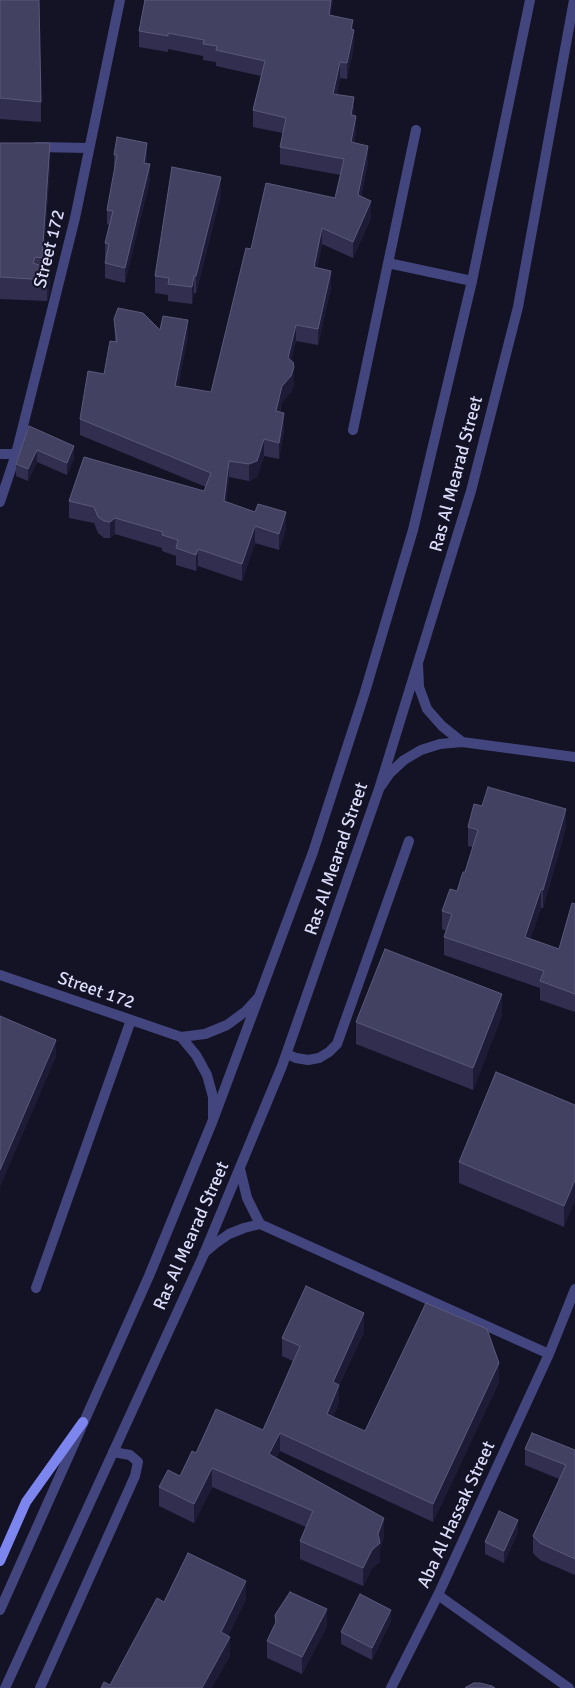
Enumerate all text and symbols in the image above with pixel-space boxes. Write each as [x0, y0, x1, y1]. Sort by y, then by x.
street label: Street 172 [30, 208, 70, 290]
street label: Ras Al Mearad Street [426, 394, 488, 554]
street label: Ras Al Mearad Street [301, 780, 373, 938]
street label: Street 172 [55, 968, 137, 1014]
street label: Ras Al Mearad Street [150, 1158, 234, 1314]
street label: Aba Al Hassak Street [413, 1438, 501, 1592]

